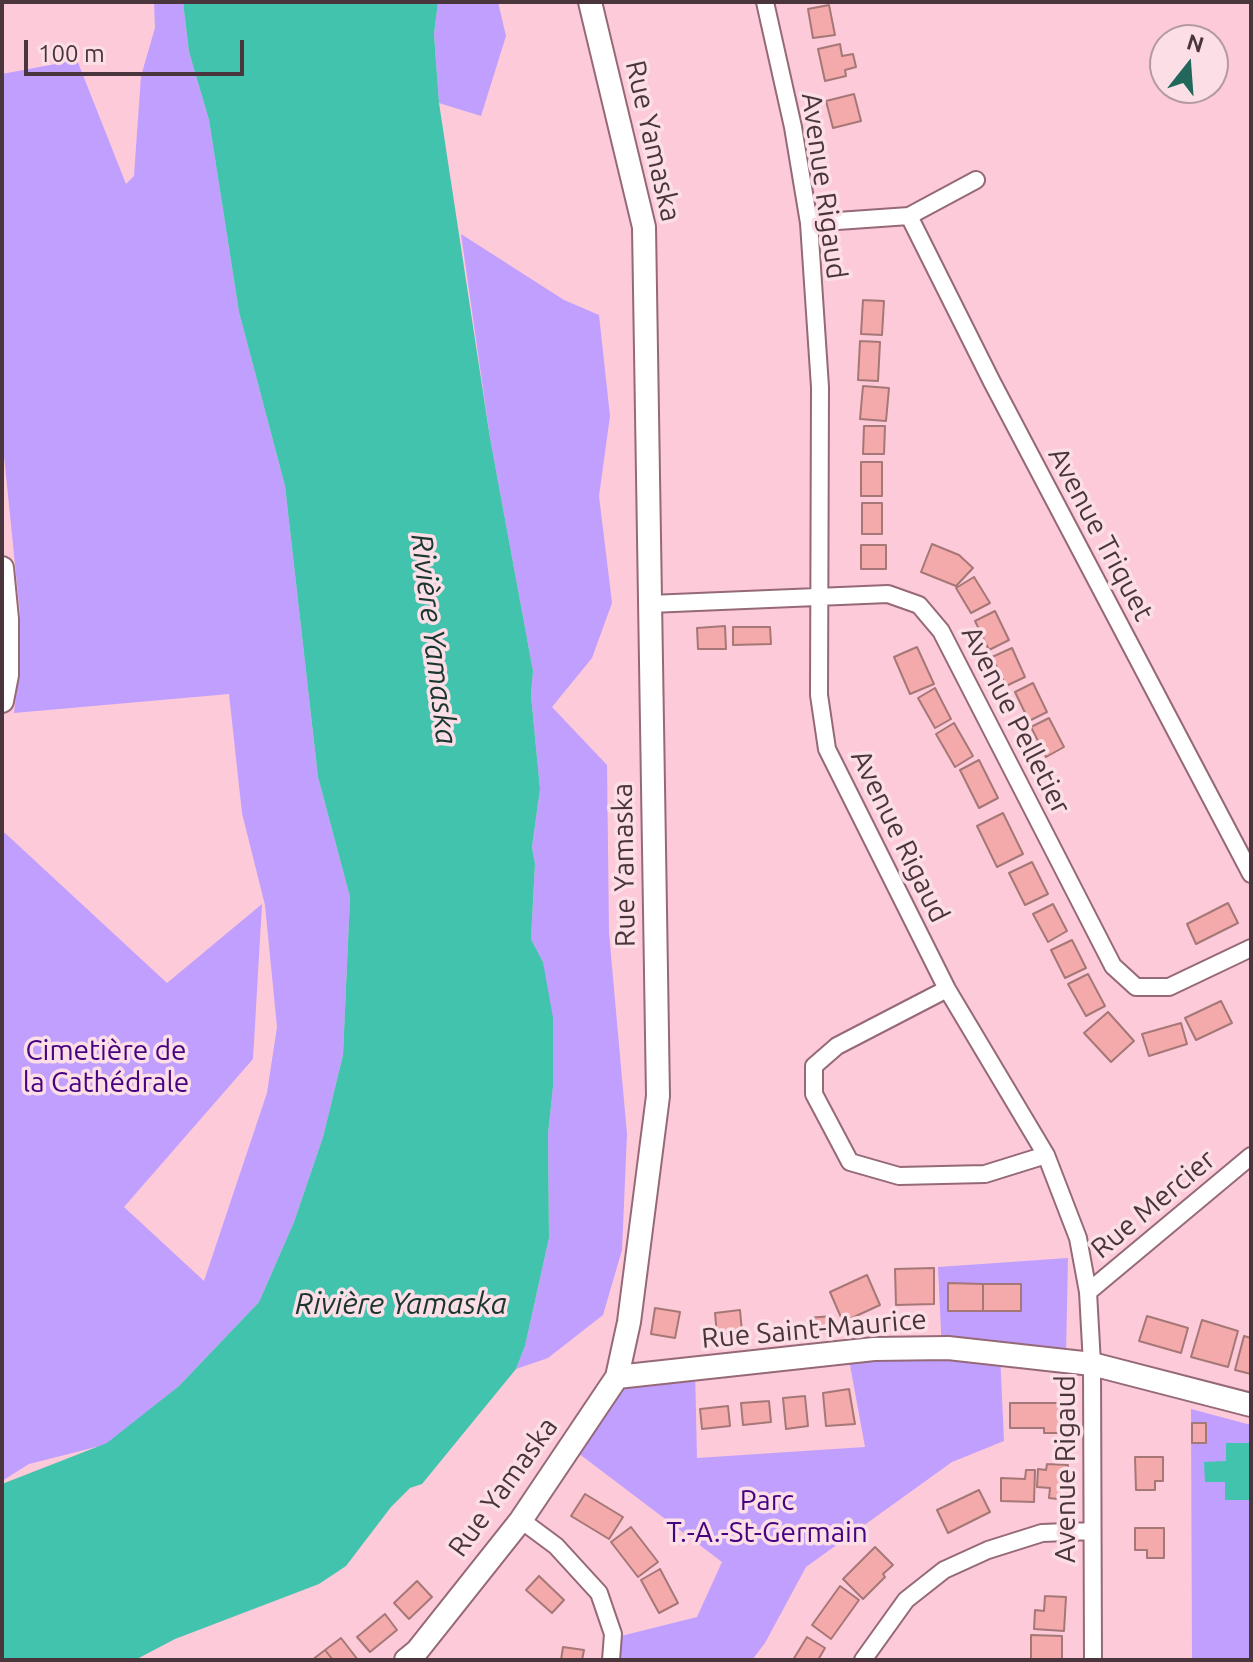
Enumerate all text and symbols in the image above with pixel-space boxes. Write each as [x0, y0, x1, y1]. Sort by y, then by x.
scale bar [28, 24, 248, 74]
north arrow [1149, 24, 1229, 104]
text: N [1184, 28, 1207, 57]
text: 100 m [38, 40, 105, 67]
street label: Rue Yamaska [618, 57, 688, 225]
street label: Avenue Rigaud [794, 91, 854, 281]
street label: Avenue Triquet [1041, 442, 1161, 626]
water label: Rivière Yamaska [403, 532, 465, 746]
street label: Avenue Pelletier [954, 620, 1078, 820]
street label: Avenue Rigaud [844, 744, 956, 928]
street label: Rue Yamaska [606, 783, 642, 947]
park label: Cimetière de la Cathédrale [23, 1034, 189, 1100]
street label: Rue Mercier [1084, 1142, 1222, 1266]
water label: Rivière Yamaska [295, 1286, 507, 1322]
street label: Rue Saint-Maurice [700, 1302, 928, 1356]
street label: Avenue Rigaud [1049, 1375, 1083, 1563]
street label: Rue Yamaska [441, 1411, 565, 1563]
park label: Parc T.-A.-St-Germain [666, 1484, 868, 1550]

